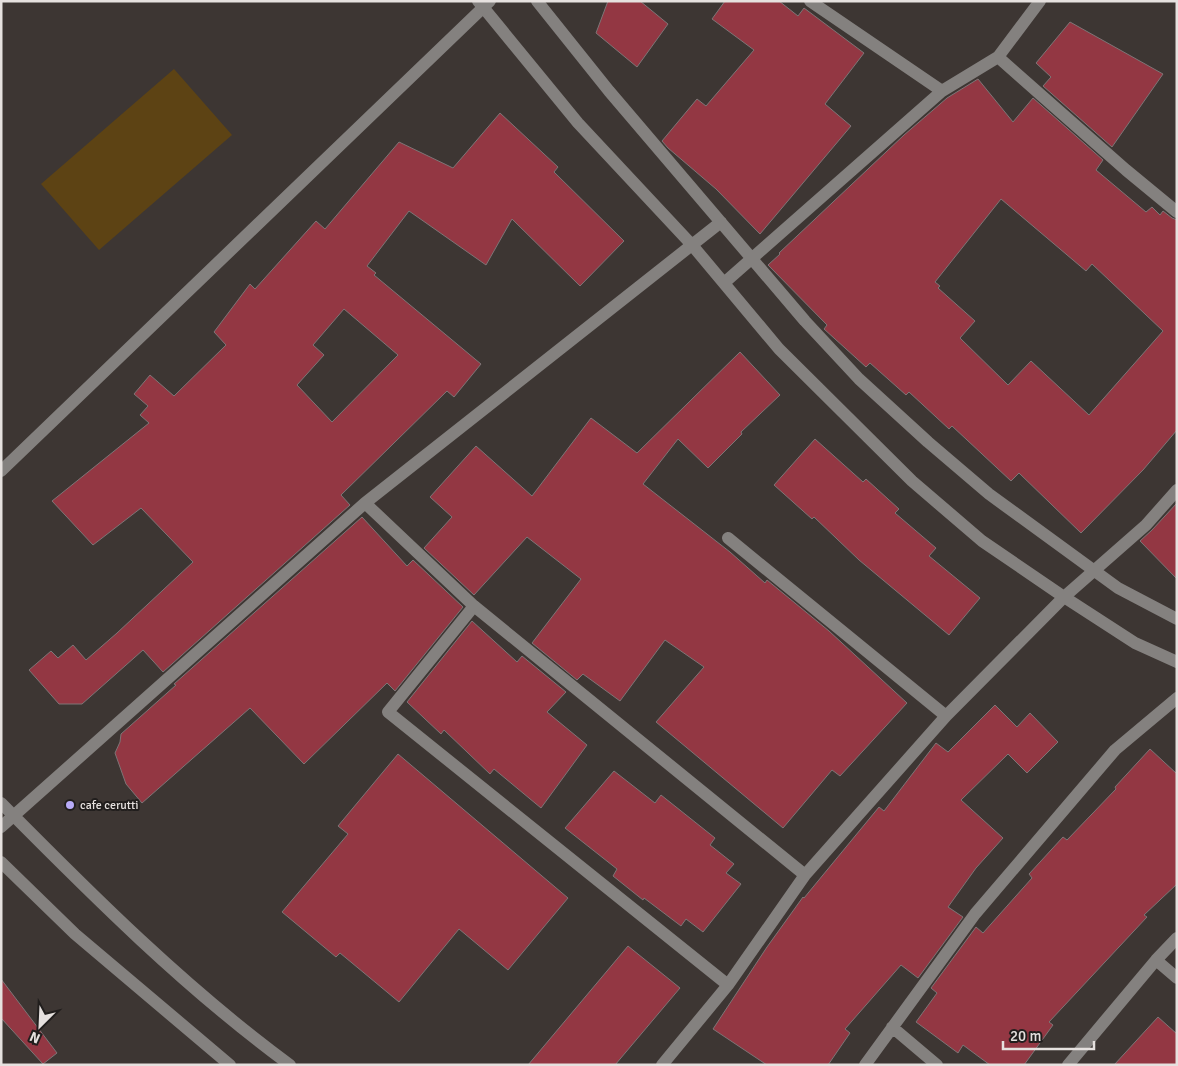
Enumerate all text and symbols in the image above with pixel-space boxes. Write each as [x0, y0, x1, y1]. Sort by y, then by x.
place label: cafe cerutti [80, 798, 139, 813]
marker: cafe cerutti [64, 799, 76, 811]
north arrow [15, 1001, 65, 1051]
scale bar [1003, 1018, 1094, 1050]
text: 20 m [1010, 1027, 1041, 1045]
text: N [27, 1028, 43, 1047]

